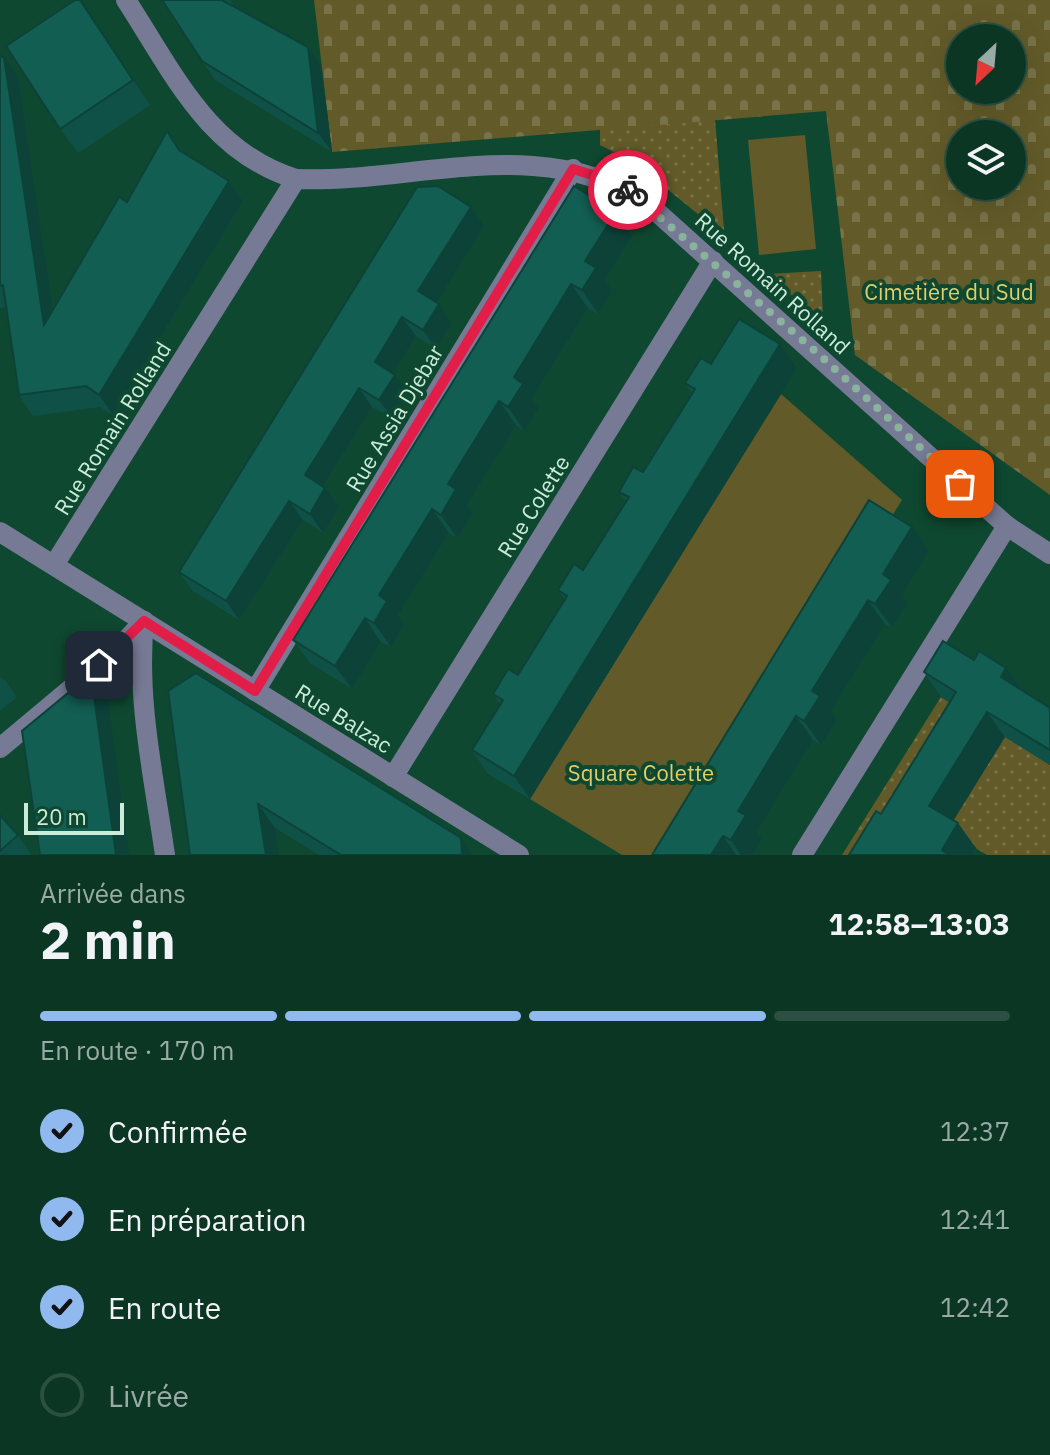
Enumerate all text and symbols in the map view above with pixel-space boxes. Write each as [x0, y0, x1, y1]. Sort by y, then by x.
north arrow [946, 24, 1026, 104]
map controls [946, 24, 1026, 200]
button: layers [946, 120, 1026, 200]
courier [588, 150, 668, 230]
icon: bike [606, 168, 650, 212]
street label: Rue Romain Rolland [689, 206, 857, 360]
park label: Cimetière du Sud [864, 277, 1034, 306]
street label: Rue Romain Rolland [47, 336, 177, 520]
street label: Rue Assia Djebar [339, 339, 449, 497]
street label: Rue Colette [490, 449, 576, 563]
pin [926, 450, 994, 518]
icon: bag [938, 462, 982, 506]
pin [65, 631, 133, 699]
icon: home [77, 643, 121, 687]
street label: Rue Balzac [290, 677, 398, 759]
park label: Square Colette [568, 758, 714, 787]
scale bar [24, 799, 124, 835]
text: 20 m [36, 802, 87, 831]
text: Arrivée dans [40, 876, 186, 910]
text: 12:58–13:03 [829, 904, 1010, 943]
text: 2 min [40, 906, 176, 973]
text: En route · 170 m [40, 1033, 234, 1067]
icon: check [40, 1109, 84, 1153]
text: Confirmée [108, 1112, 248, 1151]
text: 12:37 [940, 1114, 1010, 1148]
icon: check [40, 1197, 84, 1241]
text: En préparation [108, 1200, 307, 1239]
text: 12:41 [940, 1202, 1010, 1236]
icon: check [40, 1285, 84, 1329]
text: En route [108, 1288, 221, 1327]
text: 12:42 [940, 1290, 1010, 1324]
text: Livrée [108, 1376, 189, 1415]

